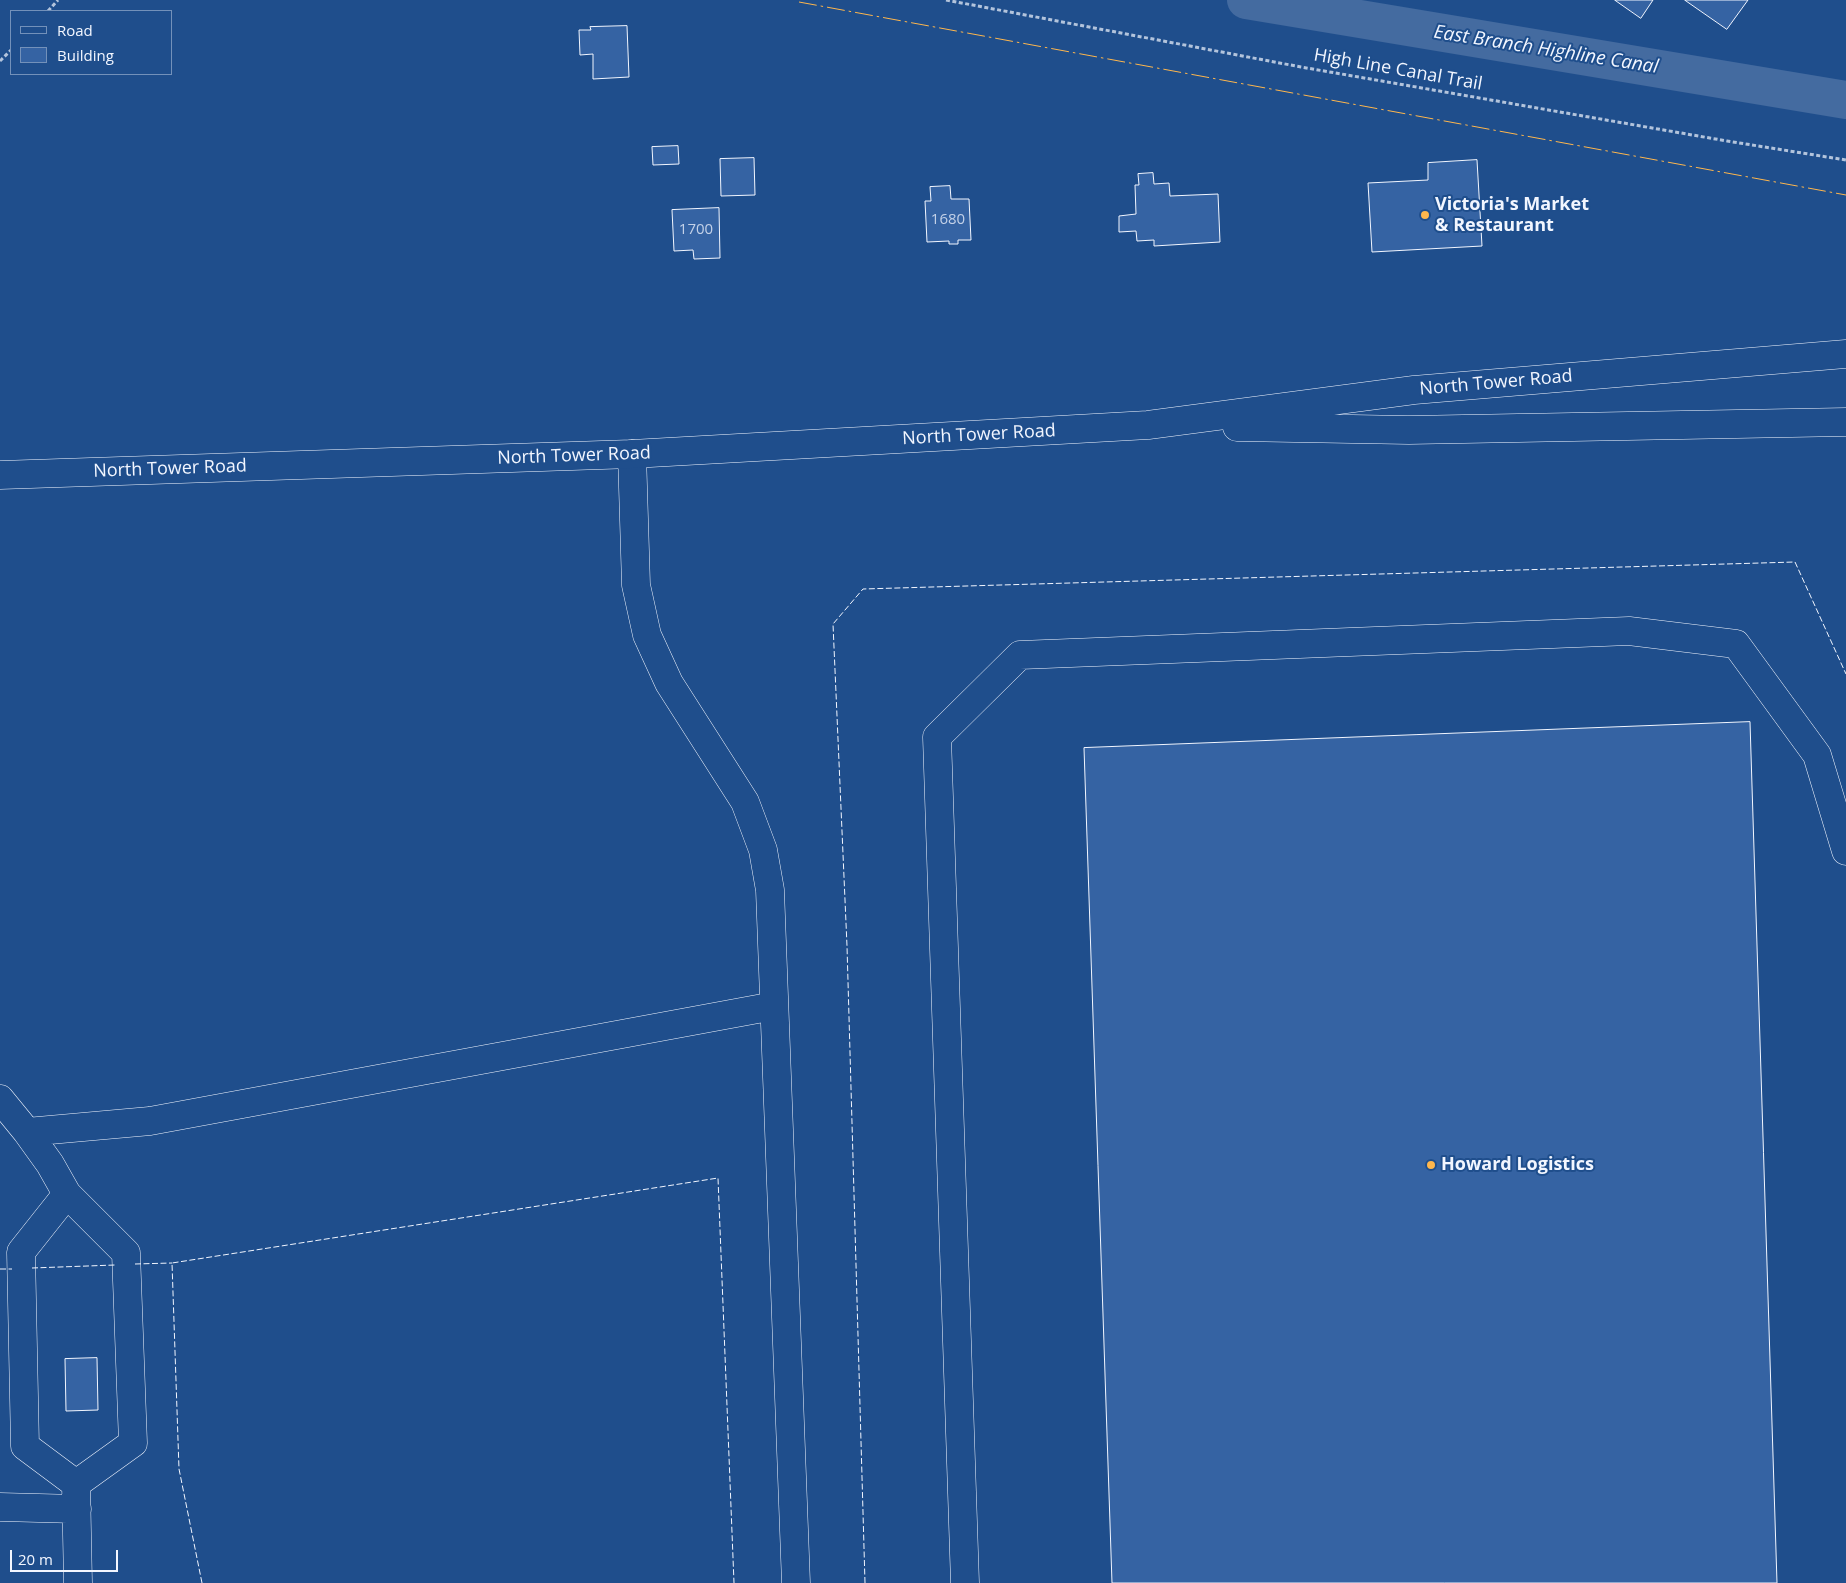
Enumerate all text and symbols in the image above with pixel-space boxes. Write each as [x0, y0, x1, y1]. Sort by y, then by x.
legend [10, 10, 172, 75]
text: Road [57, 20, 93, 40]
water label: East Branch Highline Canal [1432, 21, 1660, 79]
text: Building [57, 45, 114, 65]
street label: High Line Canal Trail [1312, 45, 1484, 95]
place label: Victoria's Market & Restaurant [1435, 194, 1589, 236]
marker: Victoria's Market & Restaurant [1419, 209, 1431, 221]
house number: 1680 [931, 211, 965, 229]
house number: 1700 [679, 221, 713, 239]
street label: North Tower Road [1419, 366, 1573, 400]
street label: North Tower Road [902, 420, 1056, 450]
street label: North Tower Road [497, 443, 651, 469]
street label: North Tower Road [93, 456, 247, 482]
place label: Howard Logistics [1441, 1154, 1594, 1176]
marker: Howard Logistics [1425, 1159, 1437, 1171]
scale bar [12, 1540, 120, 1572]
text: 20 m [18, 1549, 53, 1569]

